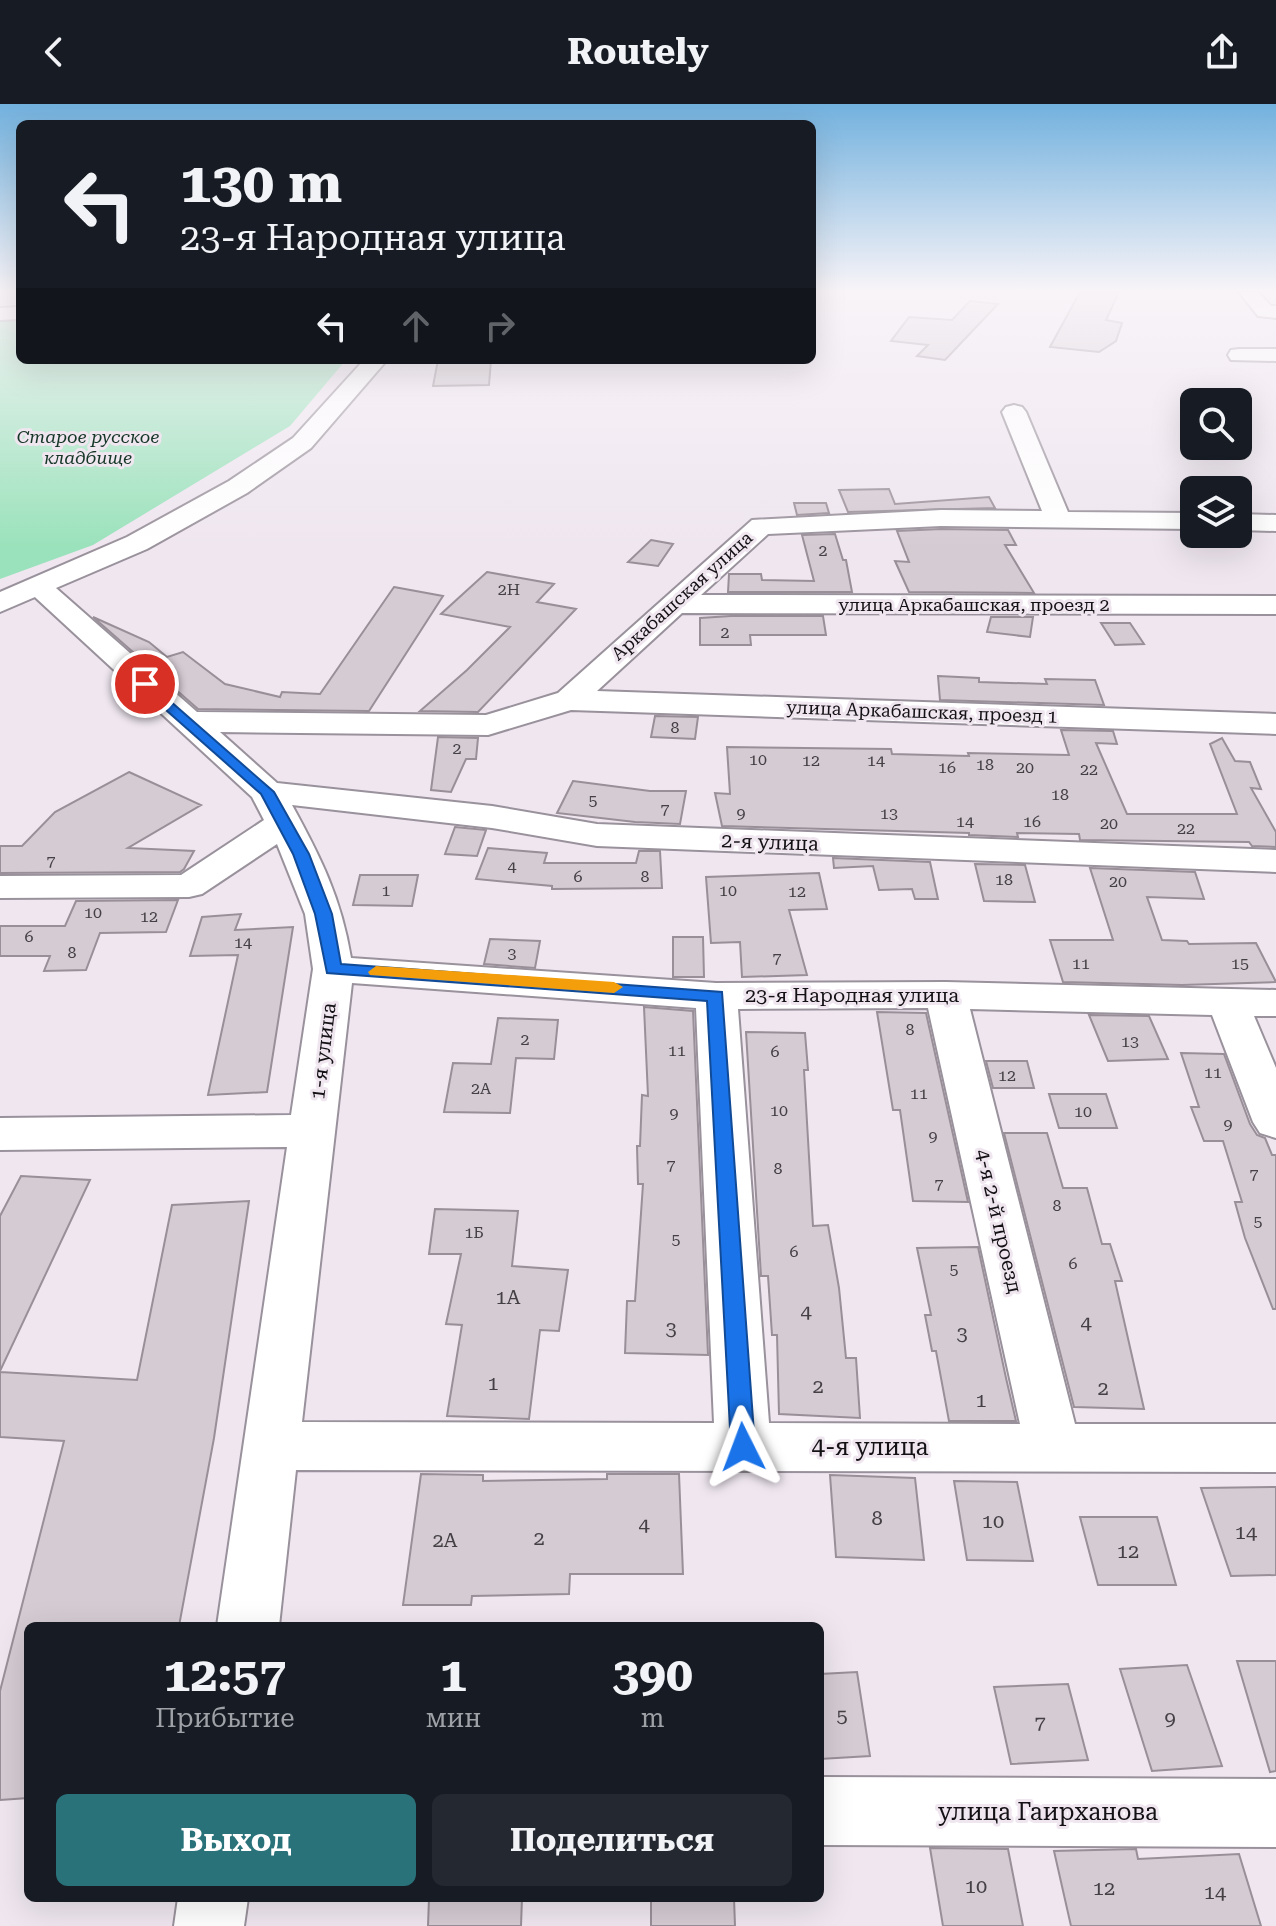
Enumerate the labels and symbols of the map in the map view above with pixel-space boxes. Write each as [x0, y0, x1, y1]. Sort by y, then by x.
park label: Старое русское кладбище [17, 426, 159, 468]
street label: Аркабашская улица [607, 527, 757, 664]
house number: 2 [819, 541, 828, 560]
house number: 2Н [498, 580, 520, 599]
street label: улица Аркабашская, проезд 2 [838, 594, 1110, 615]
house number: 2 [721, 623, 730, 642]
pin [111, 650, 179, 718]
street label: улица Аркабашская, проезд 1 [786, 696, 1058, 727]
house number: 8 [671, 718, 680, 737]
house number: 2 [453, 739, 462, 758]
house number: 10 [749, 750, 767, 769]
house number: 12 [802, 751, 820, 770]
house number: 14 [867, 751, 885, 770]
house number: 18 [976, 755, 994, 774]
house number: 16 [938, 758, 956, 777]
house number: 20 [1016, 758, 1034, 777]
house number: 22 [1080, 760, 1098, 779]
house number: 18 [1051, 785, 1069, 804]
house number: 5 [589, 791, 598, 810]
house number: 7 [661, 799, 670, 818]
house number: 9 [737, 804, 746, 823]
house number: 13 [880, 804, 898, 823]
house number: 14 [956, 812, 974, 831]
house number: 16 [1023, 812, 1041, 831]
house number: 20 [1100, 814, 1118, 833]
house number: 22 [1177, 819, 1195, 838]
street label: 2-я улица [721, 828, 819, 856]
house number: 7 [47, 851, 56, 870]
house number: 4 [508, 857, 517, 876]
house number: 6 [574, 867, 583, 886]
house number: 8 [641, 867, 650, 886]
house number: 18 [995, 870, 1013, 889]
house number: 20 [1109, 872, 1127, 891]
house number: 1 [382, 881, 391, 900]
house number: 10 [719, 881, 737, 900]
house number: 12 [788, 882, 806, 901]
house number: 10 [84, 903, 102, 922]
house number: 12 [140, 907, 158, 926]
house number: 6 [25, 927, 34, 946]
house number: 14 [234, 933, 252, 952]
house number: 8 [68, 943, 77, 962]
house number: 3 [508, 944, 517, 963]
house number: 7 [773, 948, 782, 967]
house number: 11 [1072, 954, 1090, 973]
house number: 15 [1231, 954, 1249, 973]
street label: 23-я Народная улица [745, 983, 959, 1007]
street label: 1-я улица [305, 1001, 341, 1101]
house number: 8 [906, 1020, 915, 1039]
house number: 2 [521, 1030, 530, 1049]
house number: 13 [1121, 1032, 1139, 1051]
house number: 11 [668, 1041, 686, 1060]
house number: 6 [771, 1042, 780, 1061]
house number: 11 [1204, 1063, 1222, 1082]
house number: 12 [998, 1066, 1016, 1085]
house number: 2А [471, 1079, 492, 1098]
house number: 11 [910, 1084, 928, 1103]
house number: 10 [770, 1101, 788, 1120]
house number: 10 [1074, 1102, 1092, 1121]
house number: 9 [670, 1104, 679, 1123]
house number: 9 [1224, 1115, 1233, 1134]
house number: 9 [929, 1127, 938, 1146]
street label: 4-я 2-й проезд [971, 1147, 1027, 1296]
house number: 7 [667, 1155, 676, 1174]
house number: 8 [774, 1159, 783, 1178]
house number: 7 [1250, 1164, 1259, 1183]
house number: 7 [935, 1174, 944, 1193]
house number: 8 [1053, 1196, 1062, 1215]
house number: 5 [1254, 1212, 1263, 1231]
house number: 1Б [464, 1223, 484, 1242]
house number: 5 [672, 1230, 681, 1249]
house number: 6 [790, 1242, 799, 1261]
house number: 6 [1069, 1254, 1078, 1273]
house number: 5 [950, 1260, 959, 1279]
house number: 1А [495, 1285, 521, 1309]
house number: 4 [800, 1299, 812, 1323]
house number: 4 [1080, 1310, 1092, 1334]
house number: 3 [665, 1316, 677, 1340]
house number: 3 [956, 1321, 968, 1345]
house number: 1 [487, 1371, 499, 1395]
house number: 2 [812, 1374, 824, 1398]
house number: 2 [1097, 1376, 1109, 1400]
house number: 1 [975, 1388, 987, 1412]
position arrow [701, 1405, 785, 1489]
street label: 4-я улица [812, 1433, 929, 1461]
house number: 8 [871, 1506, 883, 1530]
house number: 10 [982, 1509, 1004, 1533]
house number: 4 [638, 1512, 650, 1536]
house number: 14 [1235, 1520, 1258, 1544]
house number: 2 [533, 1526, 545, 1550]
house number: 2А [432, 1528, 458, 1552]
house number: 12 [1117, 1539, 1139, 1563]
house number: 5 [836, 1703, 848, 1727]
house number: 9 [1164, 1706, 1176, 1730]
house number: 7 [1034, 1711, 1046, 1735]
street label: улица Гаирханова [938, 1798, 1158, 1826]
house number: 10 [965, 1874, 987, 1898]
house number: 12 [1093, 1876, 1115, 1900]
house number: 14 [1204, 1880, 1227, 1904]

